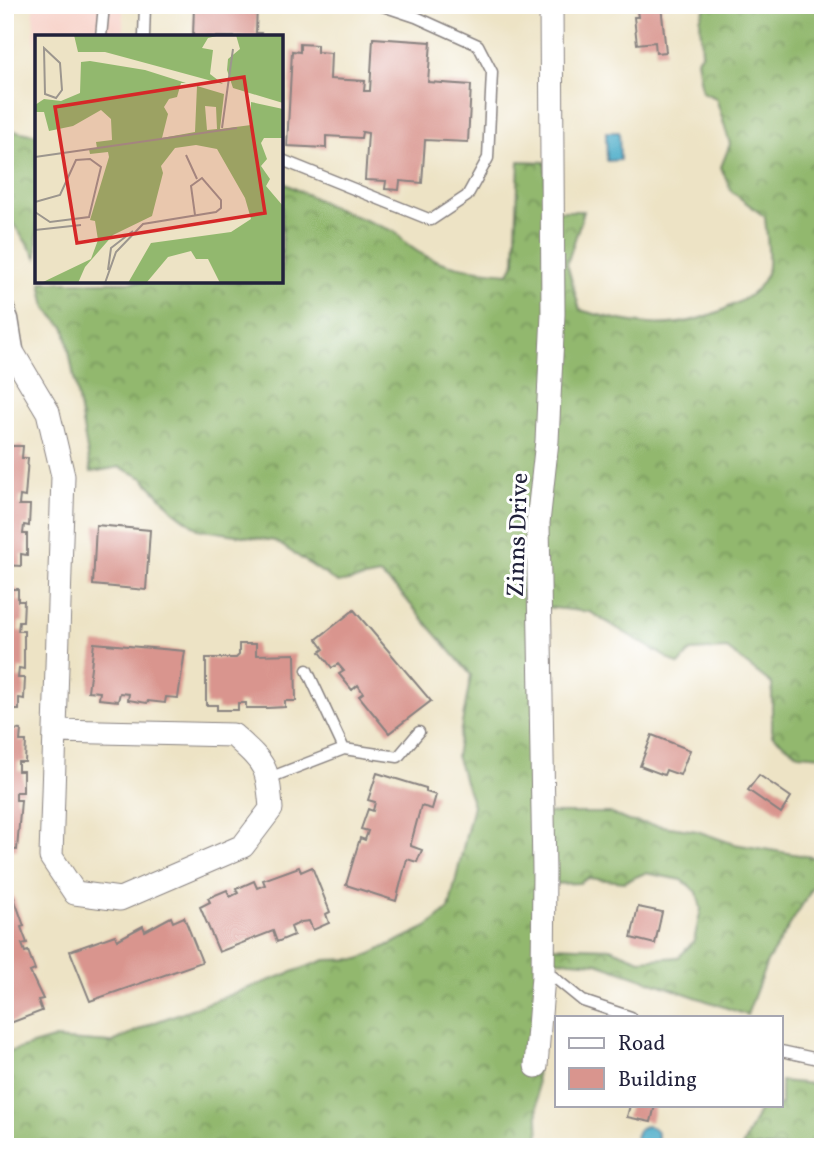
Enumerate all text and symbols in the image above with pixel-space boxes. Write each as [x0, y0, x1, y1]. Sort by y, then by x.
inset map [35, 35, 284, 284]
street label: Zinns Drive [500, 472, 538, 598]
legend [555, 1016, 782, 1106]
text: Road [618, 1030, 665, 1059]
text: Building [618, 1066, 697, 1095]

